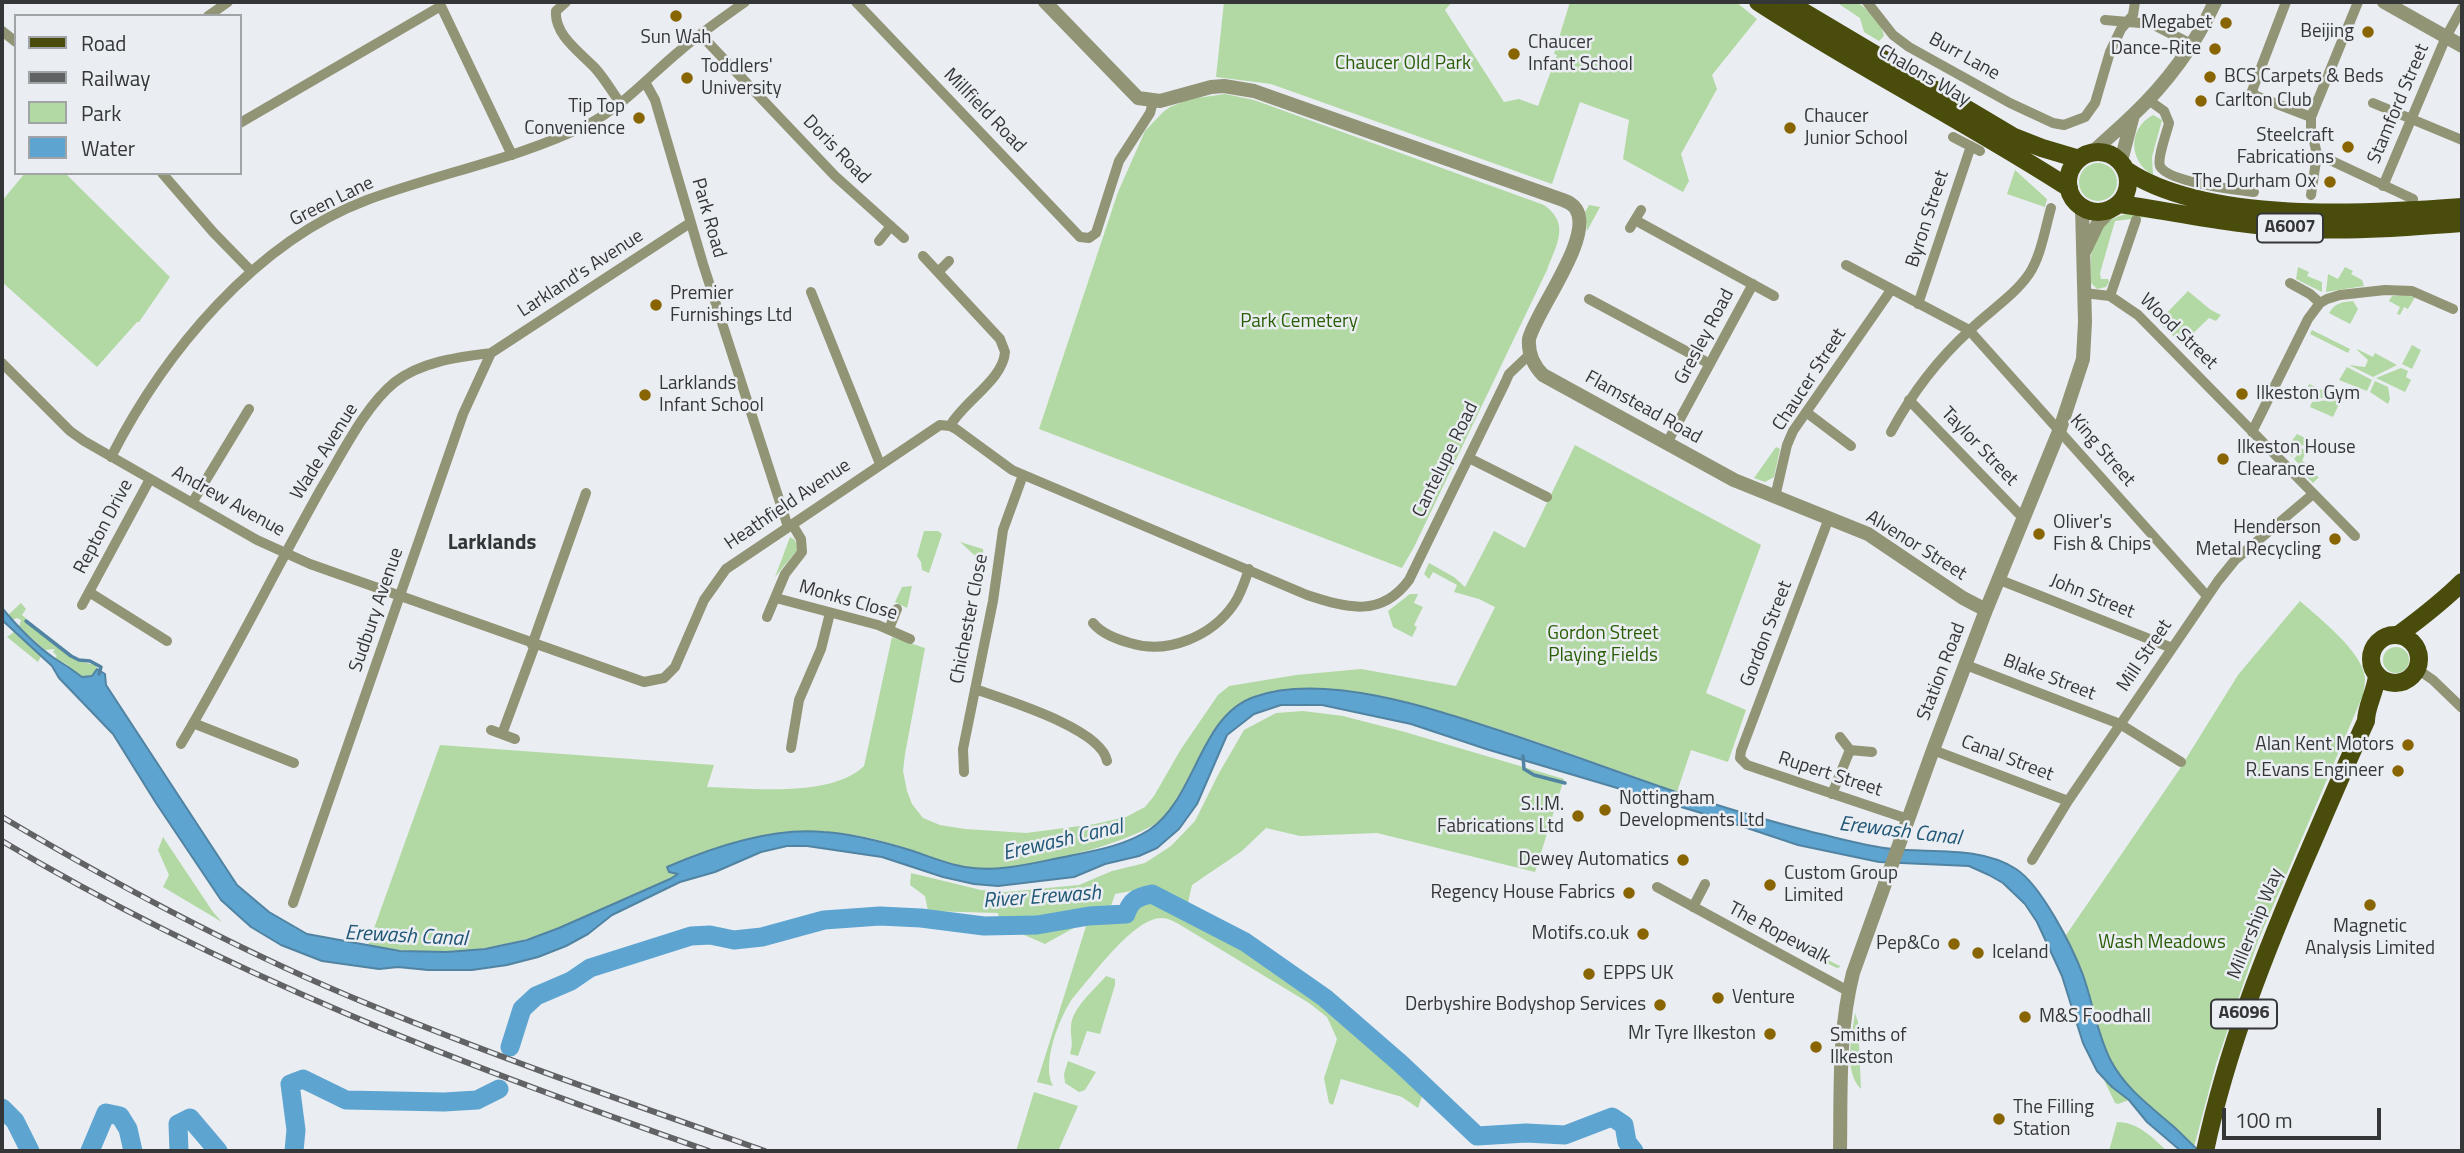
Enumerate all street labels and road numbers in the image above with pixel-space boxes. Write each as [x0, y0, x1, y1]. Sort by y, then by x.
street label: Burr Lane [1925, 28, 2003, 86]
street label: Chalons Way [1874, 40, 1974, 112]
street label: Stamford Street [2364, 41, 2434, 167]
street label: Millfield Road [938, 64, 1030, 158]
street label: Doris Road [798, 111, 874, 189]
street label: Byron Street [1902, 168, 1954, 270]
street label: Green Lane [287, 172, 377, 232]
street label: Park Road [686, 176, 730, 260]
road number: A6007 [2257, 213, 2323, 242]
street label: Larkland's Avenue [514, 225, 648, 323]
street label: Gresley Road [1670, 285, 1740, 389]
street label: Wood Street [2134, 289, 2222, 375]
street label: Chaucer Street [1768, 324, 1852, 436]
street label: Flamstead Road [1581, 367, 1705, 449]
street label: Cantelupe Road [1408, 399, 1484, 521]
street label: Wade Avenue [286, 400, 364, 504]
street label: Taylor Street [1936, 403, 2022, 491]
street label: King Street [2064, 410, 2140, 492]
street label: Heathfield Avenue [721, 455, 855, 555]
street label: Andrew Avenue [168, 462, 288, 542]
street label: Repton Drive [70, 476, 138, 578]
street label: Alvenor Street [1862, 506, 1970, 586]
street label: Sudbury Avenue [345, 545, 409, 675]
street label: Chichester Close [946, 552, 994, 686]
street label: John Street [2046, 570, 2138, 624]
street label: Monks Close [796, 576, 900, 626]
street label: Gordon Street [1736, 578, 1798, 690]
street label: Mill Street [2113, 616, 2177, 696]
street label: Station Road [1913, 620, 1971, 724]
street label: Blake Street [2000, 650, 2098, 706]
street label: Canal Street [1958, 731, 2056, 787]
street label: Rupert Street [1775, 748, 1885, 802]
street label: Millership Way [2223, 865, 2289, 983]
street label: The Ropewalk [1724, 898, 1834, 970]
road number: A6096 [2211, 1000, 2277, 1028]

